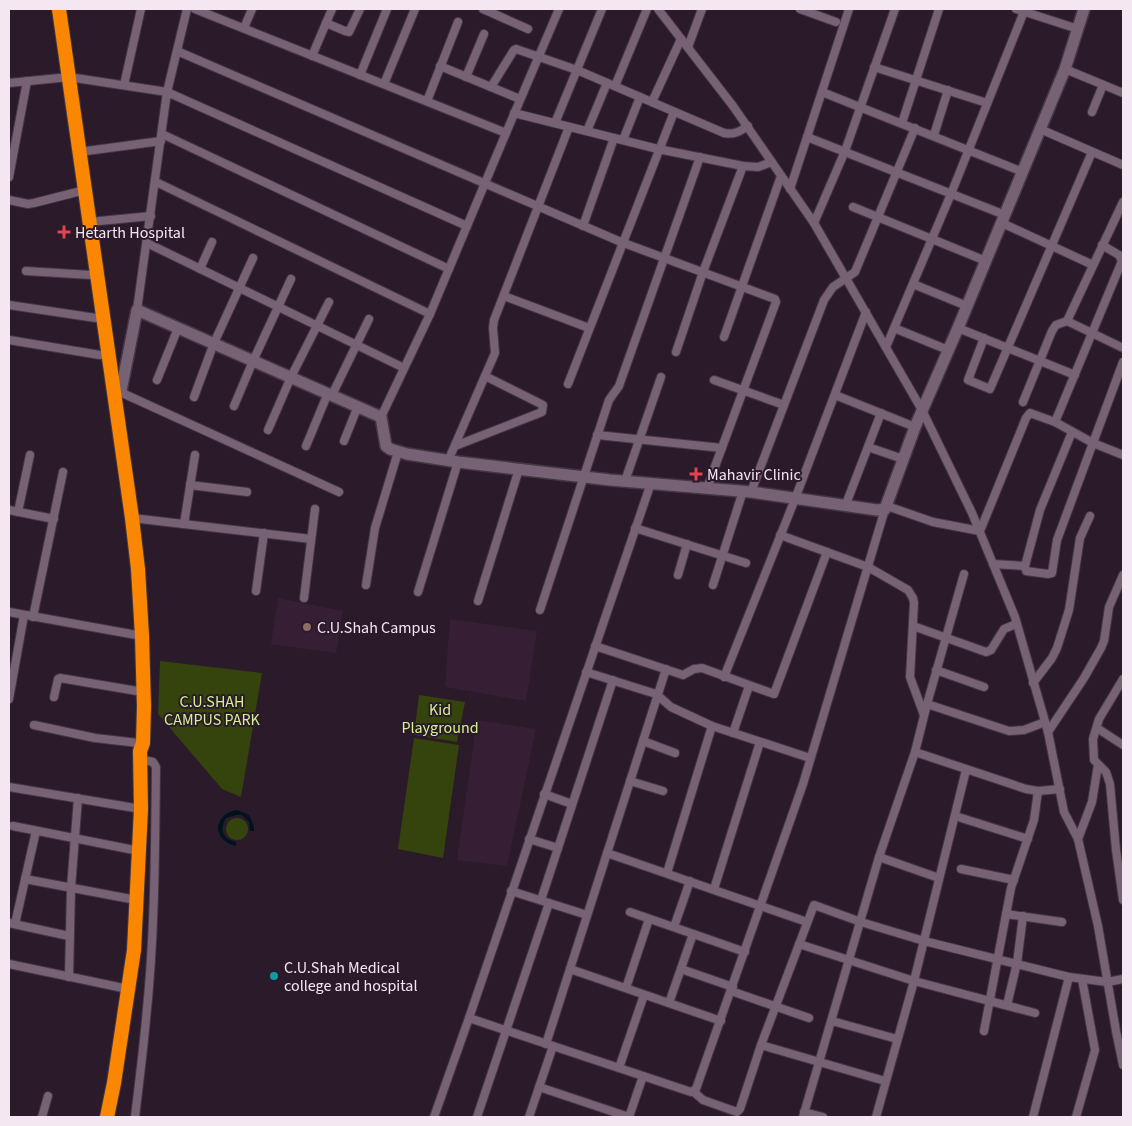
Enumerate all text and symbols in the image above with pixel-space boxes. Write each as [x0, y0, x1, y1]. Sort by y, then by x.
place label: Hetarth Hospital [75, 222, 185, 244]
marker: Hetarth Hospital [57, 225, 71, 239]
place label: Mahavir Clinic [707, 464, 801, 486]
marker: Mahavir Clinic [689, 467, 703, 481]
place label: C.U.Shah Campus [317, 617, 436, 639]
marker: C.U.Shah Campus [301, 621, 313, 633]
park label: C.U.SHAH CAMPUS PARK [164, 691, 261, 731]
park label: Kid Playground [401, 699, 479, 739]
place label: C.U.Shah Medical college and hospital [284, 957, 418, 997]
marker: C.U.Shah Medical college and hospital [268, 970, 280, 982]

